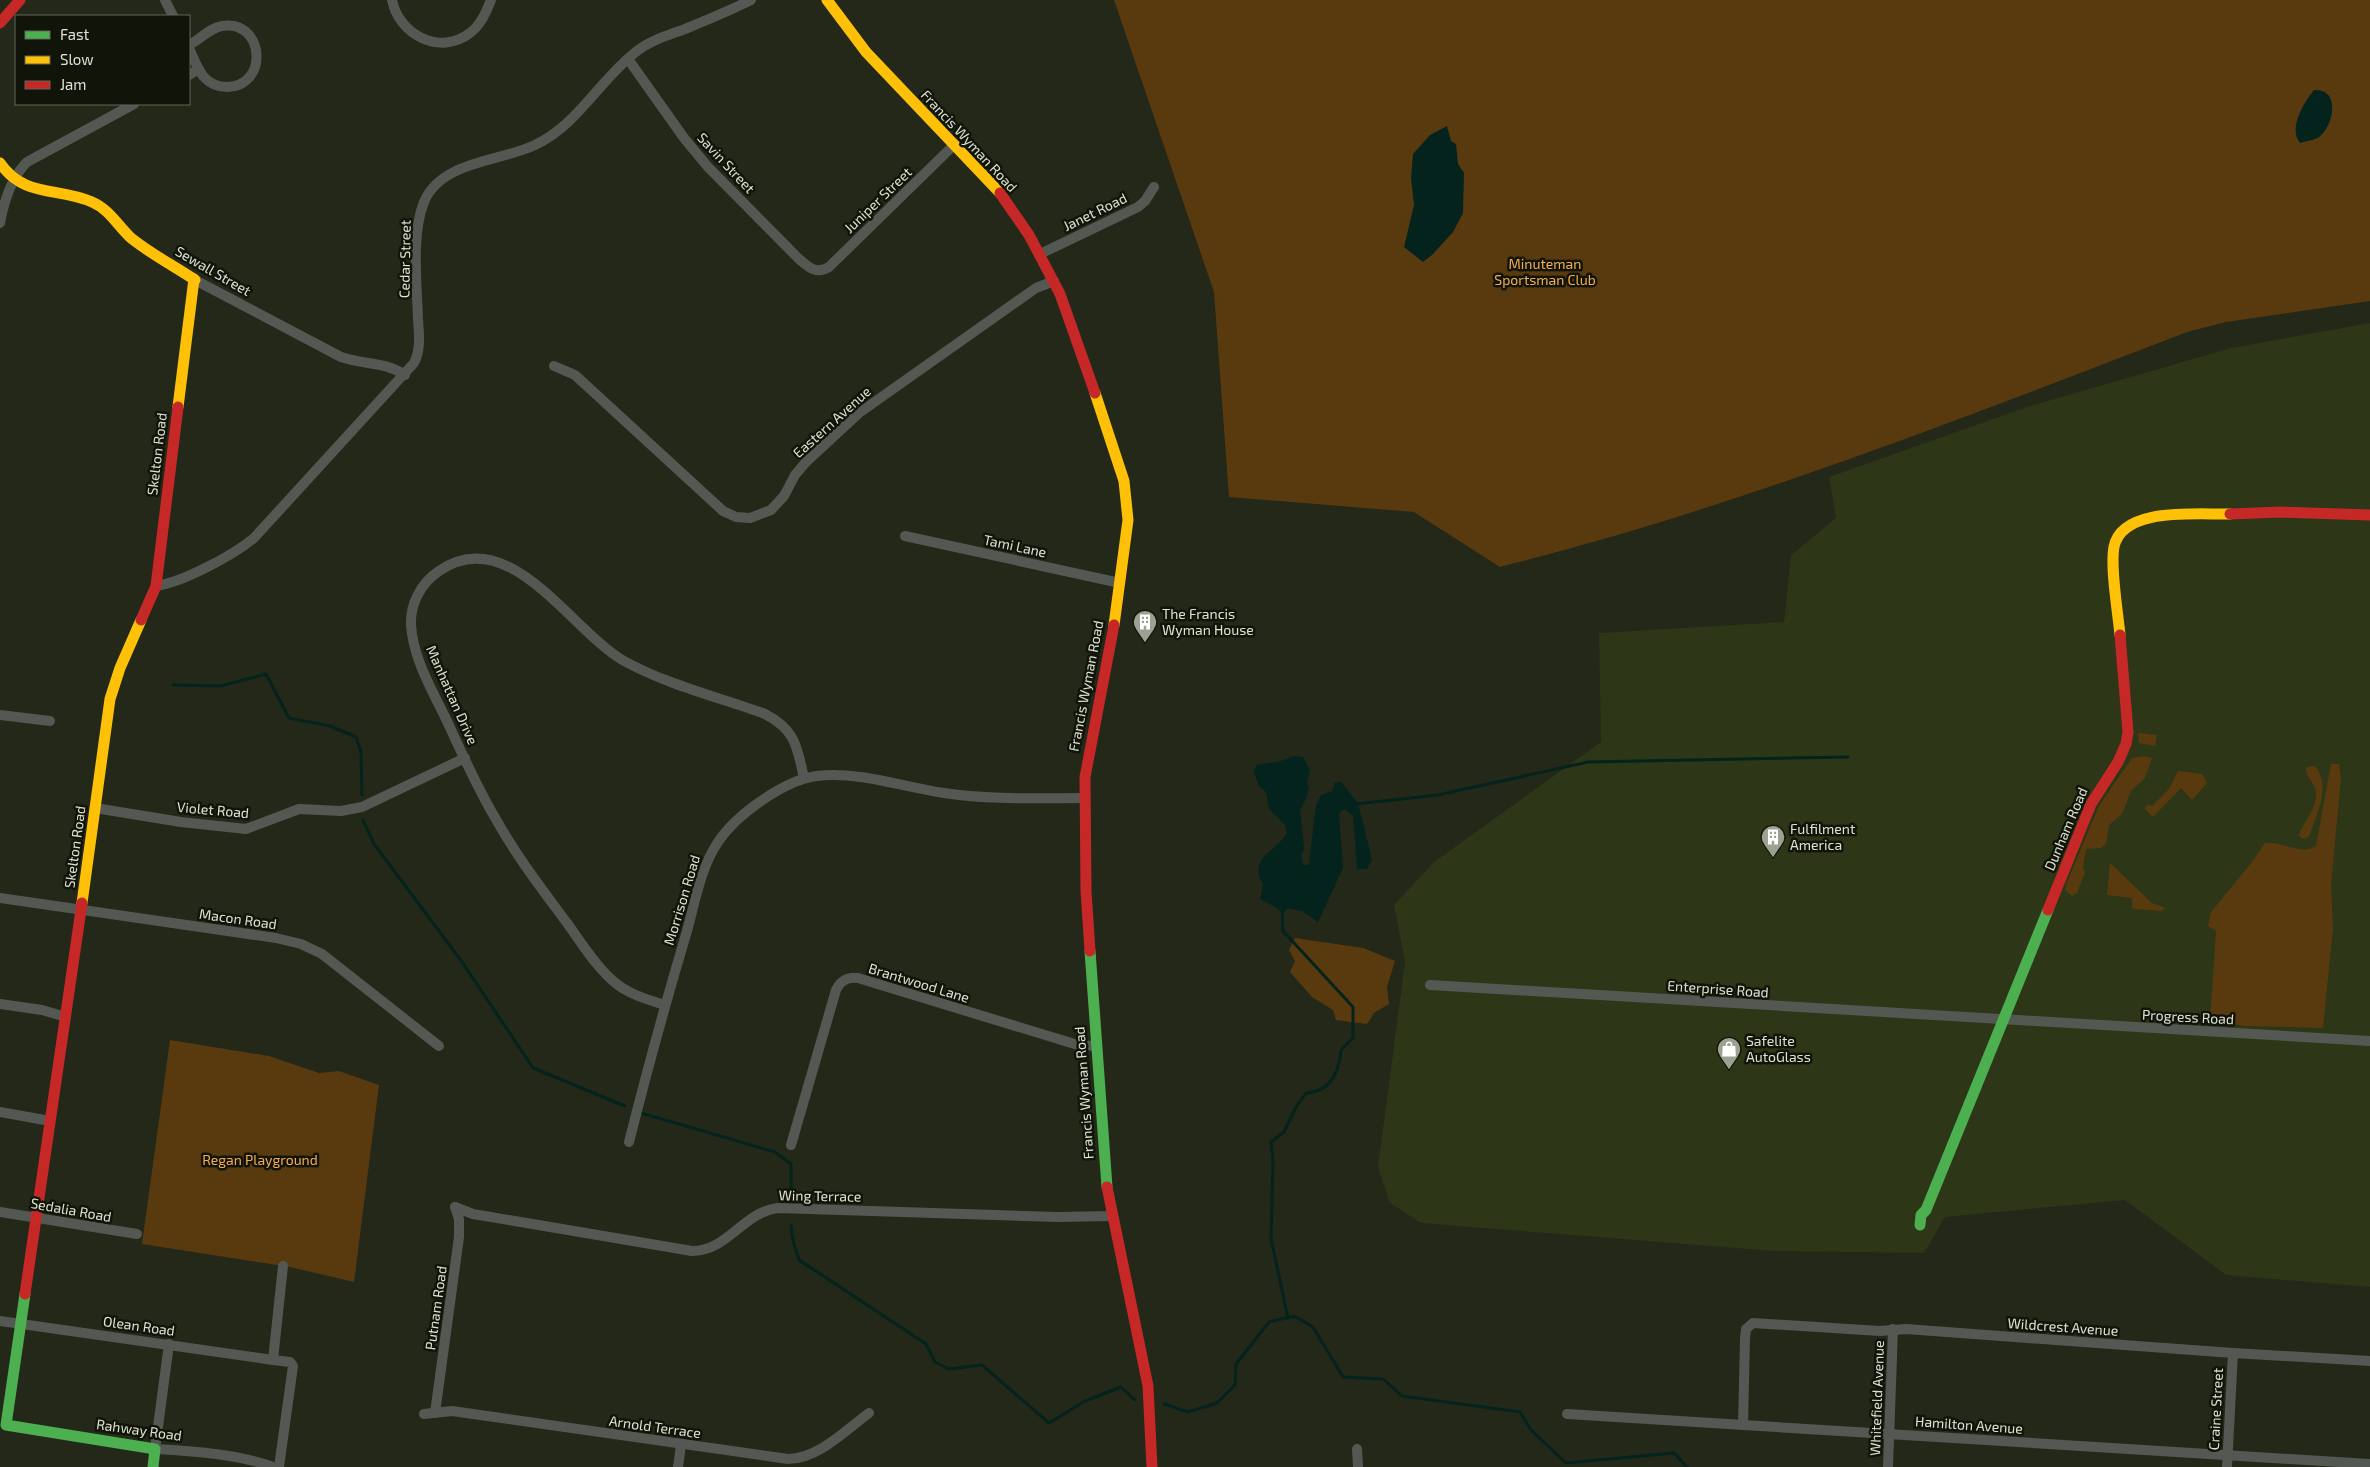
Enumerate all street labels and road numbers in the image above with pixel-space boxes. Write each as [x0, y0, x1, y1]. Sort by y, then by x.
street label: Francis Wyman Road [918, 86, 1021, 195]
street label: Savin Street [694, 129, 759, 196]
street label: Juniper Street [840, 163, 915, 236]
street label: Janet Road [1060, 189, 1129, 234]
street label: Cedar Street [395, 220, 414, 298]
street label: Sewall Street [172, 242, 254, 299]
street label: Eastern Avenue [789, 382, 874, 461]
street label: Skelton Road [143, 412, 170, 496]
street label: Tami Lane [982, 531, 1048, 560]
street label: Francis Wyman Road [1064, 619, 1107, 753]
street label: Manhattan Drive [423, 643, 482, 747]
street label: Dunham Road [2040, 785, 2091, 873]
street label: Violet Road [176, 798, 250, 821]
street label: Skelton Road [60, 805, 89, 889]
street label: Morrison Road [660, 853, 703, 947]
street label: Macon Road [198, 905, 278, 932]
street label: Brantwood Lane [867, 959, 972, 1006]
street label: Enterprise Road [1667, 976, 1769, 1001]
street label: Progress Road [2142, 1006, 2234, 1027]
street label: Francis Wyman Road [1070, 1026, 1097, 1160]
street label: Wing Terrace [778, 1186, 862, 1205]
street label: Sedalia Road [29, 1194, 113, 1225]
street label: Putnam Road [421, 1265, 450, 1351]
street label: Olean Road [102, 1312, 176, 1339]
street label: Wildcrest Avenue [2007, 1314, 2119, 1339]
street label: Whitefield Avenue [1866, 1340, 1887, 1456]
street label: Craine Street [2205, 1367, 2226, 1451]
street label: Arnold Terrace [608, 1412, 702, 1441]
street label: Hamilton Avenue [1915, 1412, 2023, 1437]
street label: Rahway Road [95, 1415, 183, 1444]

